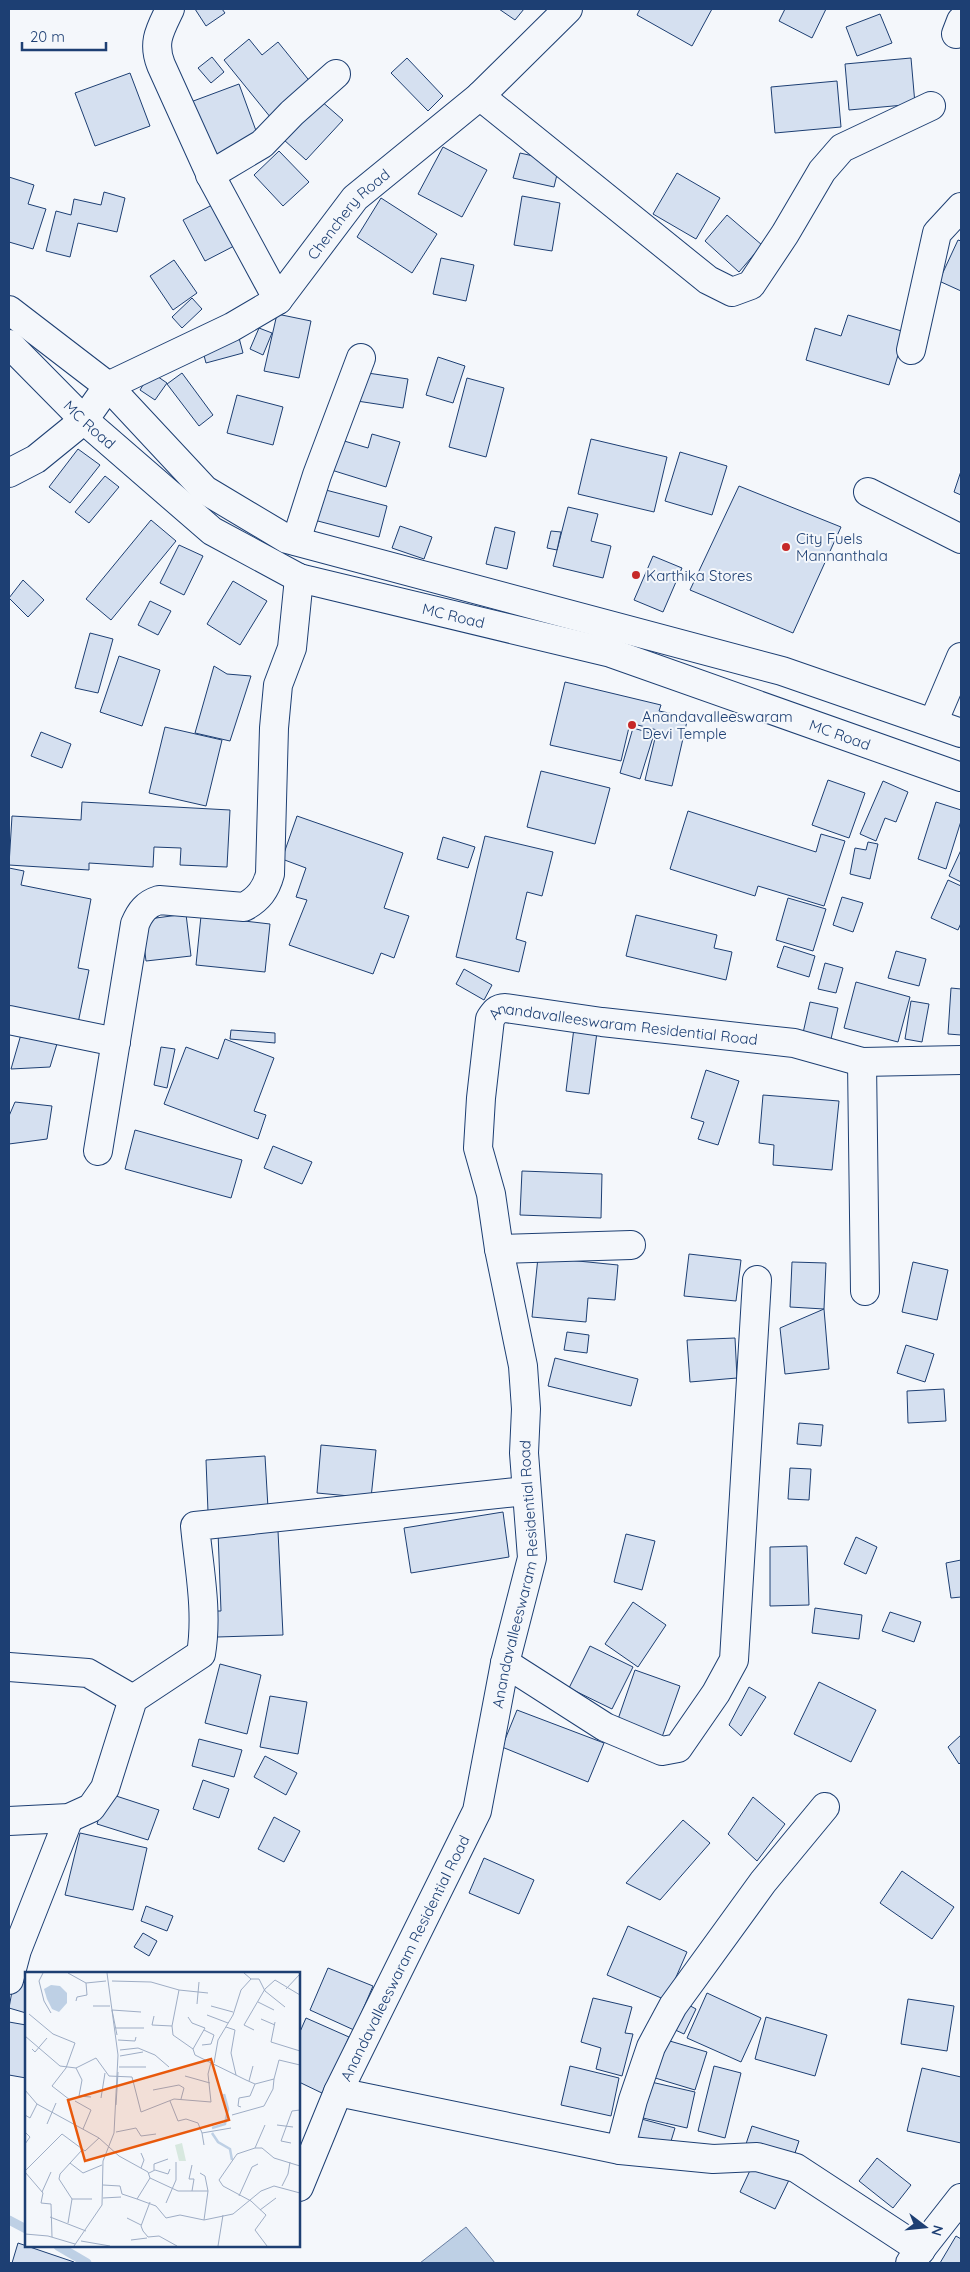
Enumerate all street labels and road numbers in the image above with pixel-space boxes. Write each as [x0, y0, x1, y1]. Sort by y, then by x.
street label: Chenchery Road [303, 164, 393, 263]
street label: MC Road [60, 396, 120, 453]
street label: MC Road [420, 598, 487, 632]
street label: MC Road [807, 715, 873, 754]
street label: Anandavalleeswaram Residential Road [484, 998, 759, 1048]
street label: Anandavalleeswaram Residential Road [487, 1440, 541, 1710]
street label: Anandavalleeswaram Residential Road [335, 1832, 473, 2084]

